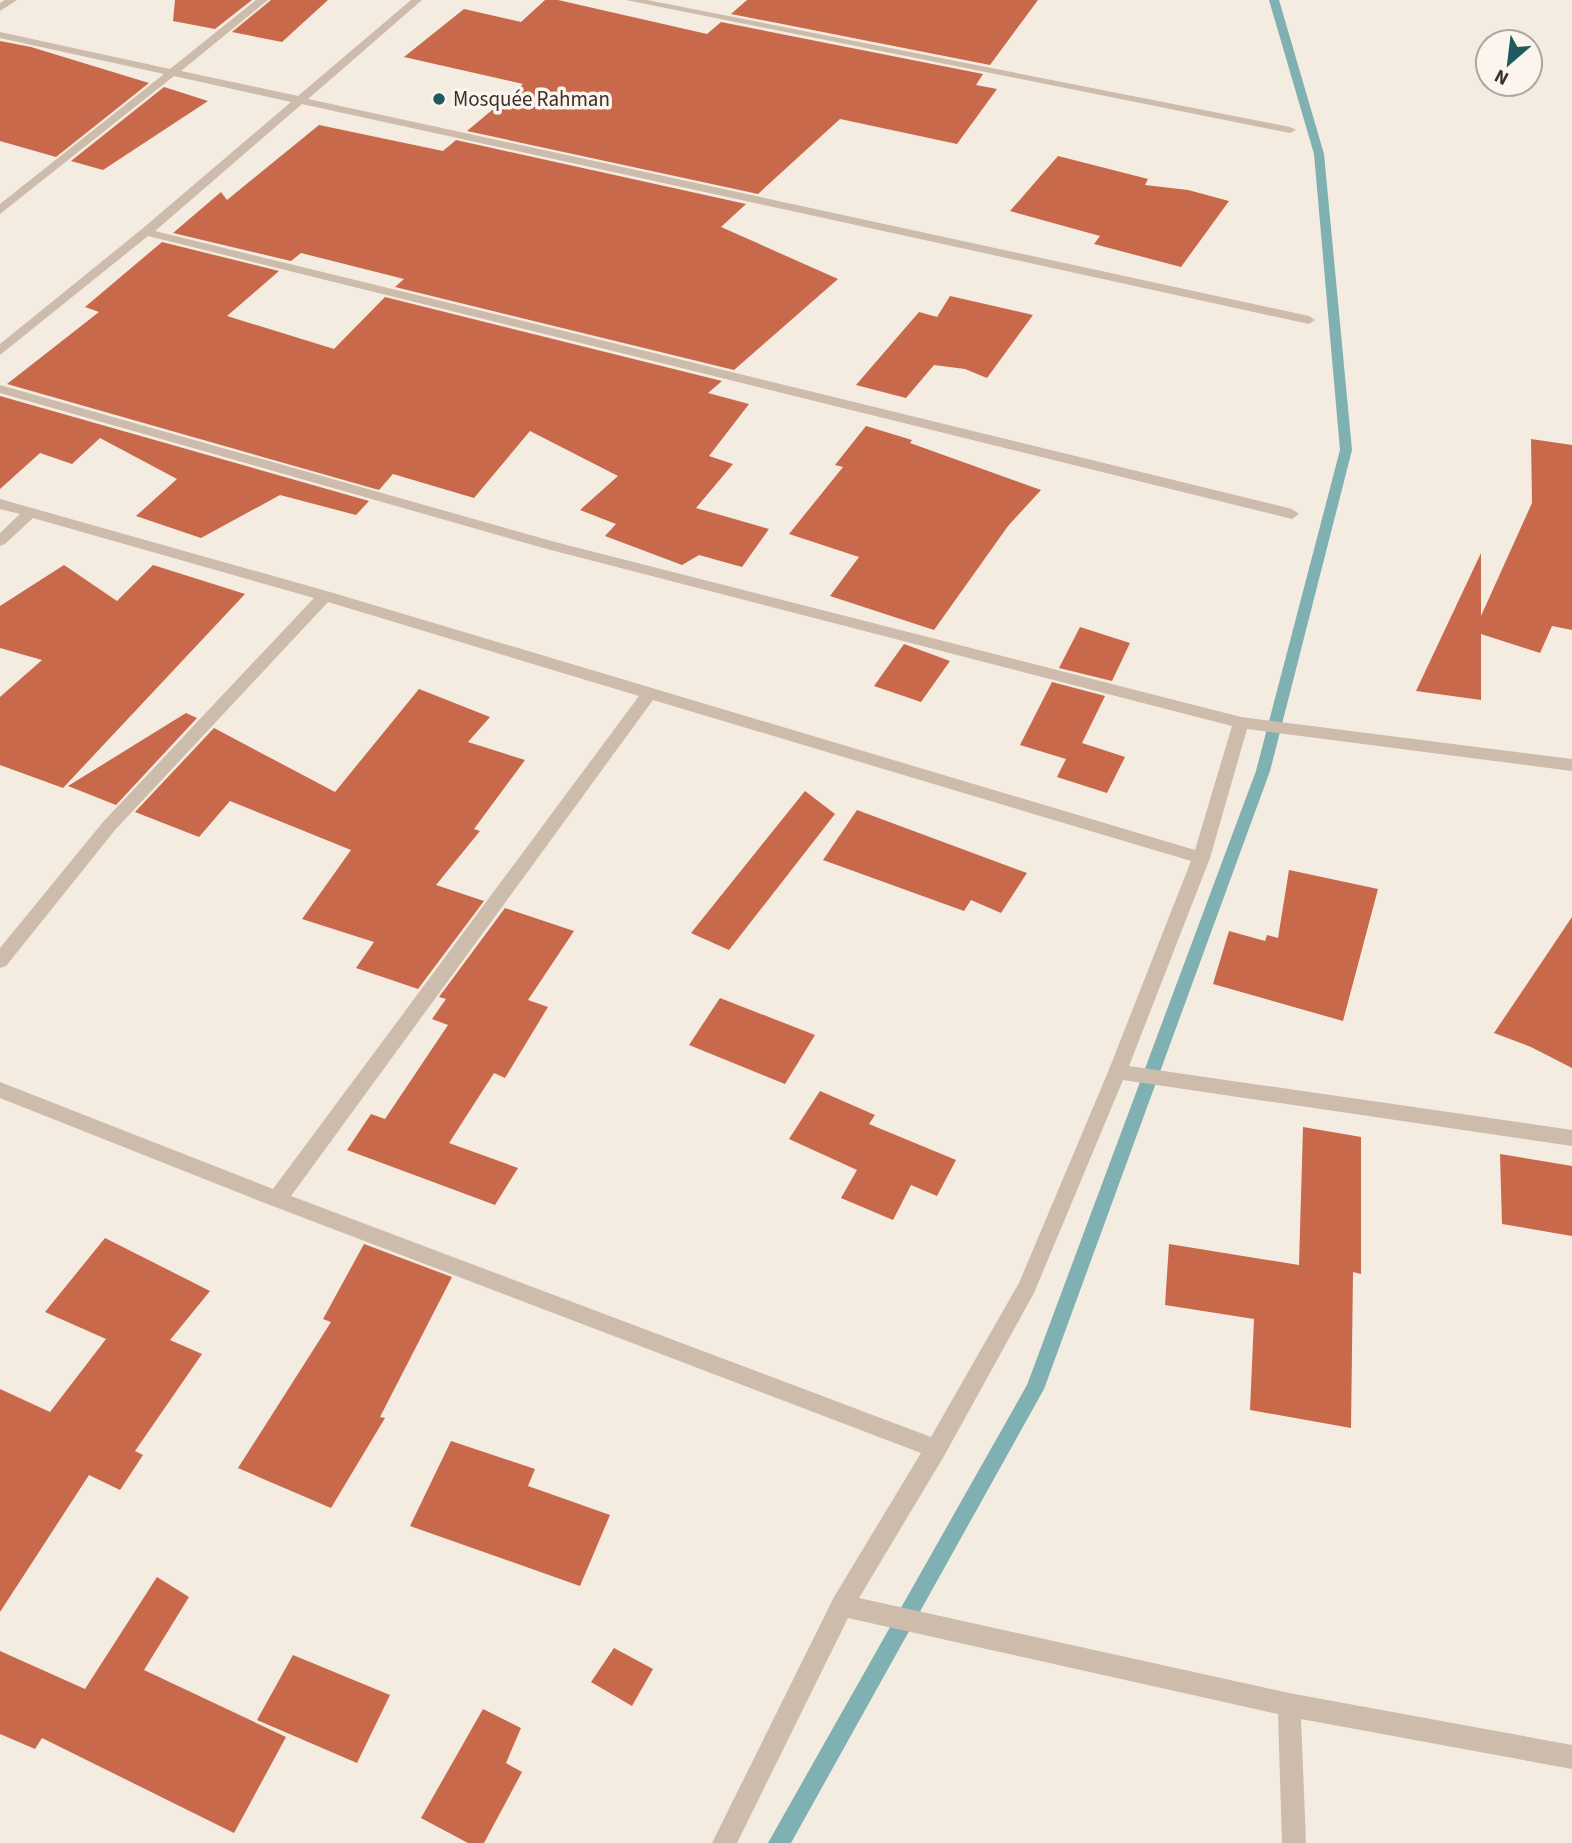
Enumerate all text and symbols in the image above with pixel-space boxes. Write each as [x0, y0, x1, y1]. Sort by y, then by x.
north arrow [1474, 28, 1544, 98]
text: N [1490, 62, 1514, 92]
place label: Mosquée Rahman [453, 84, 610, 114]
marker: Mosquée Rahman [431, 91, 447, 107]

